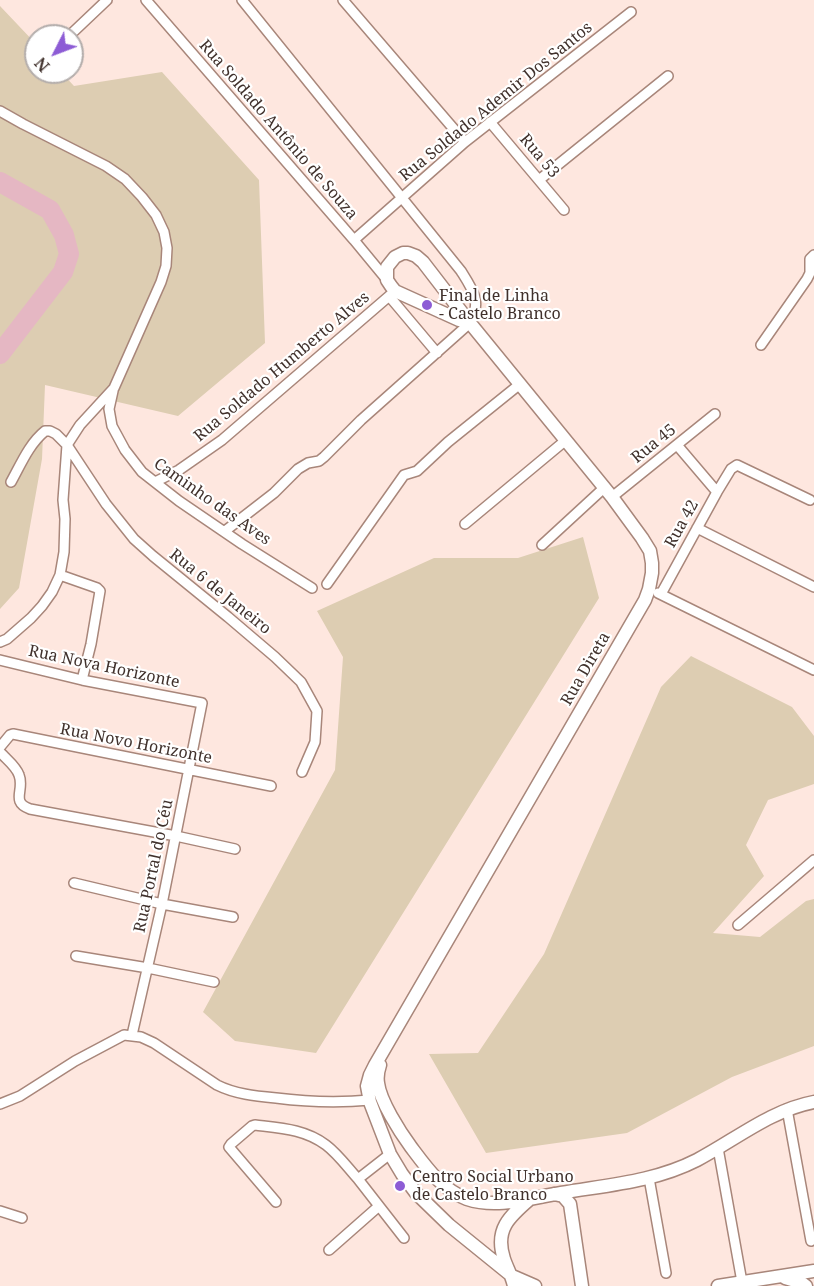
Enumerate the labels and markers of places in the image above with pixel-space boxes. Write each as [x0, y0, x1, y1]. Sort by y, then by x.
place label: Final de Linha - Castelo Branco [439, 286, 561, 324]
marker: Final de Linha - Castelo Branco [420, 298, 434, 312]
place label: Centro Social Urbano de Castelo Branco [412, 1167, 574, 1205]
marker: Centro Social Urbano de Castelo Branco [393, 1179, 407, 1193]

